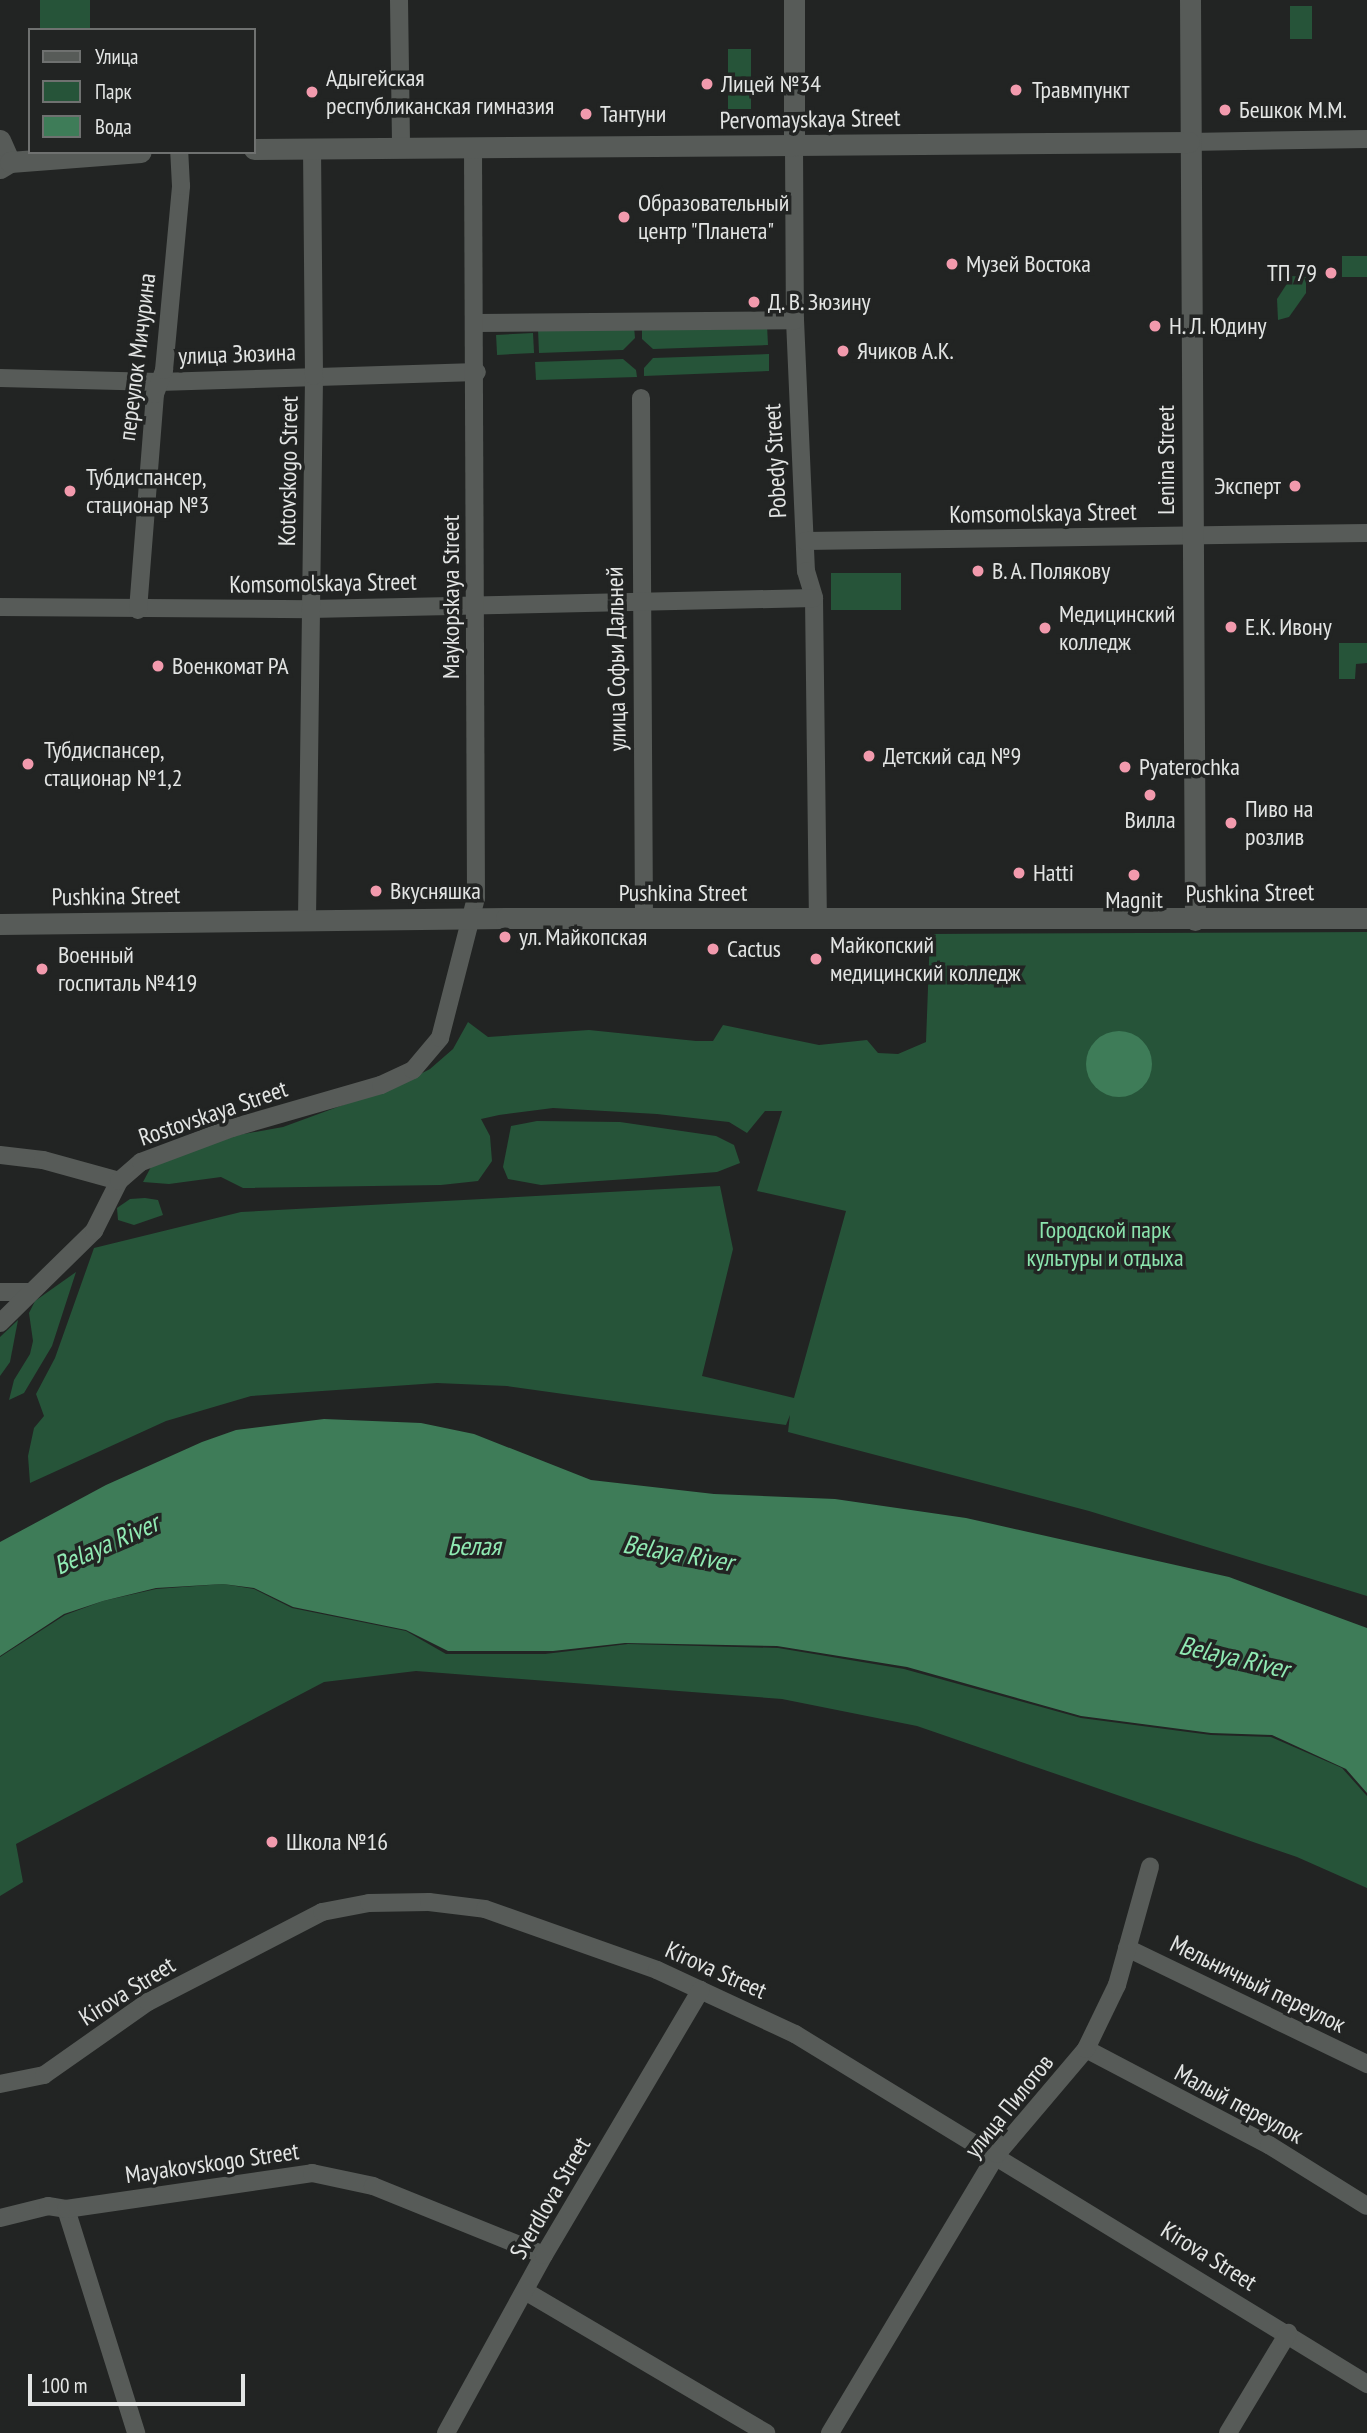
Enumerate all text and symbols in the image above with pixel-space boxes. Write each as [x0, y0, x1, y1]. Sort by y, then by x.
legend [28, 28, 256, 154]
text: Улица [95, 43, 138, 70]
place label: Адыгейская республиканская гимназия [326, 64, 554, 120]
place label: Лицей №34 [721, 70, 821, 98]
marker: Лицей №34 [699, 76, 715, 92]
place label: Травмпункт [1032, 76, 1130, 104]
text: Парк [95, 78, 132, 105]
marker: Травмпункт [1006, 80, 1026, 100]
marker: Адыгейская республиканская гимназия [304, 84, 320, 100]
place label: Бешкок М.М. [1239, 96, 1347, 124]
place label: Тантуни [600, 100, 666, 128]
marker: Бешкок М.М. [1217, 102, 1233, 118]
street label: Pervomayskaya Street [719, 103, 901, 135]
marker: Тантуни [578, 106, 594, 122]
text: Вода [95, 113, 132, 140]
place label: Образовательный центр "Планета" [638, 189, 789, 245]
marker: Образовательный центр "Планета" [616, 209, 632, 225]
place label: Музей Востока [966, 250, 1091, 278]
marker: Музей Востока [944, 256, 960, 272]
place label: ТП 79 [1267, 259, 1317, 287]
marker: ТП 79 [1323, 265, 1339, 281]
street label: переулок Мичурина [112, 271, 162, 443]
place label: Д. В. Зюзину [768, 288, 874, 316]
marker: Д. В. Зюзину [746, 294, 762, 310]
place label: Н. Л. Юдину [1169, 312, 1270, 340]
marker: Н. Л. Юдину [1147, 318, 1163, 334]
place label: Ячиков А.К. [857, 337, 955, 365]
street label: улица Зюзина [178, 338, 296, 370]
marker: Ячиков А.К. [835, 343, 851, 359]
street label: Kotovskogo Street [272, 396, 304, 546]
street label: Pobedy Street [758, 403, 792, 519]
street label: Lenina Street [1152, 405, 1180, 515]
place label: Тубдиспансер, стационар №3 [86, 463, 209, 519]
place label: Эксперт [1214, 472, 1281, 500]
marker: Эксперт [1287, 478, 1303, 494]
marker: Тубдиспансер, стационар №3 [60, 481, 80, 501]
street label: Komsomolskaya Street [949, 497, 1137, 529]
street label: Maykopskaya Street [437, 515, 465, 679]
place label: В. А. Полякову [992, 557, 1114, 585]
marker: В. А. Полякову [970, 563, 986, 579]
street label: улица Софьи Дальней [600, 566, 632, 752]
street label: Komsomolskaya Street [229, 567, 417, 599]
place label: Медицинский колледж [1059, 600, 1175, 656]
place label: Е.К. Ивону [1245, 613, 1333, 641]
marker: Е.К. Ивону [1223, 619, 1239, 635]
marker: Медицинский колледж [1037, 620, 1053, 636]
place label: Военкомат РА [172, 652, 289, 680]
marker: Военкомат РА [150, 658, 166, 674]
place label: Тубдиспансер, стационар №1,2 [44, 736, 183, 792]
place label: Детский сад №9 [883, 742, 1021, 770]
marker: Детский сад №9 [861, 748, 877, 764]
place label: Pyaterochka [1139, 753, 1240, 781]
marker: Тубдиспансер, стационар №1,2 [18, 754, 38, 774]
marker: Pyaterochka [1117, 759, 1133, 775]
marker: Вилла [1142, 787, 1158, 803]
place label: Пиво на розлив [1245, 795, 1313, 851]
place label: Вилла [1125, 806, 1175, 834]
marker: Пиво на розлив [1223, 815, 1239, 831]
place label: Hatti [1033, 859, 1074, 887]
marker: Hatti [1011, 865, 1027, 881]
marker: Magnit [1126, 867, 1142, 883]
place label: Вкусняшка [390, 877, 481, 905]
street label: Pushkina Street [1185, 877, 1315, 909]
street label: Pushkina Street [619, 879, 747, 907]
street label: Pushkina Street [51, 880, 181, 912]
marker: Вкусняшка [368, 883, 384, 899]
place label: Magnit [1105, 886, 1163, 914]
place label: ул. Майкопская [519, 923, 649, 951]
marker: ул. Майкопская [497, 929, 513, 945]
place label: Майкопский медицинский колледж [830, 931, 1021, 987]
place label: Cactus [727, 935, 781, 963]
place label: Военный госпиталь №419 [58, 941, 198, 997]
marker: Cactus [705, 941, 721, 957]
marker: Майкопский медицинский колледж [808, 951, 824, 967]
marker: Военный госпиталь №419 [32, 959, 52, 979]
street label: Rostovskaya Street [135, 1074, 291, 1152]
park label: Городской парк культуры и отдыха [1026, 1216, 1184, 1272]
water label: Belaya River [49, 1507, 163, 1581]
water label: Belaya River [621, 1528, 735, 1578]
water label: Белая [448, 1530, 500, 1562]
water label: Belaya River [1176, 1629, 1292, 1685]
place label: Школа №16 [286, 1828, 388, 1856]
marker: Школа №16 [264, 1834, 280, 1850]
street label: Мельничный переулок [1166, 1929, 1350, 2039]
street label: Kirova Street [661, 1935, 771, 2005]
street label: Kirova Street [74, 1950, 180, 2032]
street label: улица Пилотов [959, 2048, 1059, 2164]
street label: Малый переулок [1170, 2058, 1308, 2150]
street label: Sverdlova Street [504, 2132, 596, 2264]
street label: Mayakovskogo Street [123, 2137, 301, 2189]
street label: Kirova Street [1156, 2215, 1262, 2297]
scale bar [32, 2360, 248, 2404]
text: 100 m [41, 2372, 87, 2399]

